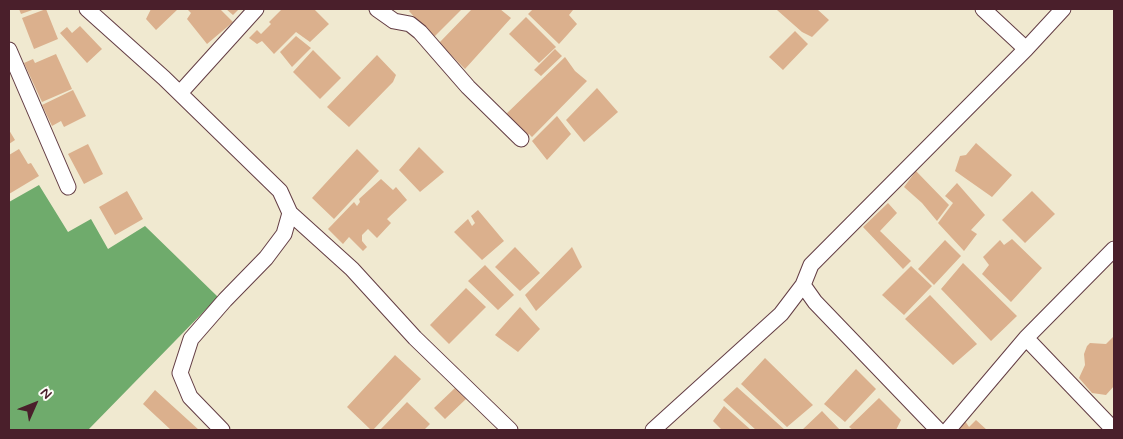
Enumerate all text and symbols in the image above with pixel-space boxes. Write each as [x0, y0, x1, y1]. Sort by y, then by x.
north arrow [10, 379, 60, 429]
text: N [36, 384, 55, 403]

